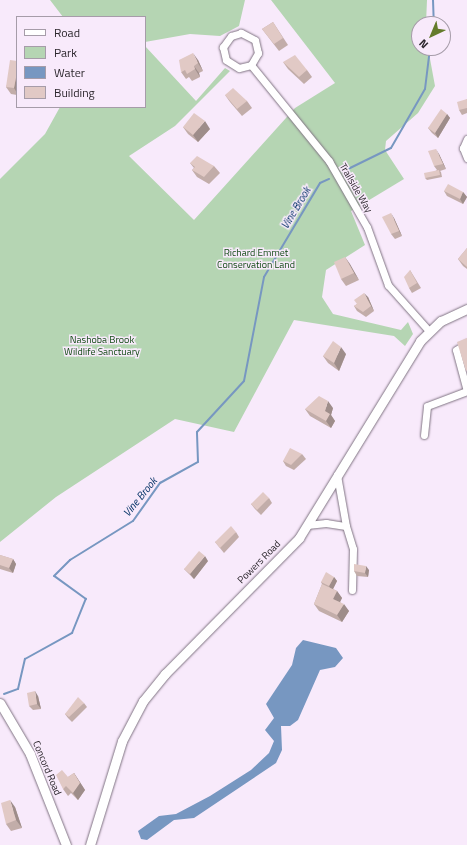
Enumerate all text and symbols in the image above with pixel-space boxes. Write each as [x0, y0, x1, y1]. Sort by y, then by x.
legend [16, 16, 146, 108]
north arrow [411, 16, 451, 56]
text: Road [54, 23, 80, 42]
text: N [415, 36, 432, 52]
text: Park [54, 43, 77, 62]
text: Water [54, 63, 85, 82]
text: Building [54, 83, 95, 102]
street label: Trailside Way [337, 161, 375, 215]
water label: Vine Brook [278, 185, 314, 231]
park label: Richard Emmet Conservation Land [217, 246, 295, 270]
park label: Nashoba Brook Wildlife Sanctuary [64, 333, 140, 356]
water label: Vine Brook [120, 475, 160, 519]
street label: Powers Road [235, 538, 283, 586]
street label: Concord Road [30, 739, 64, 797]

